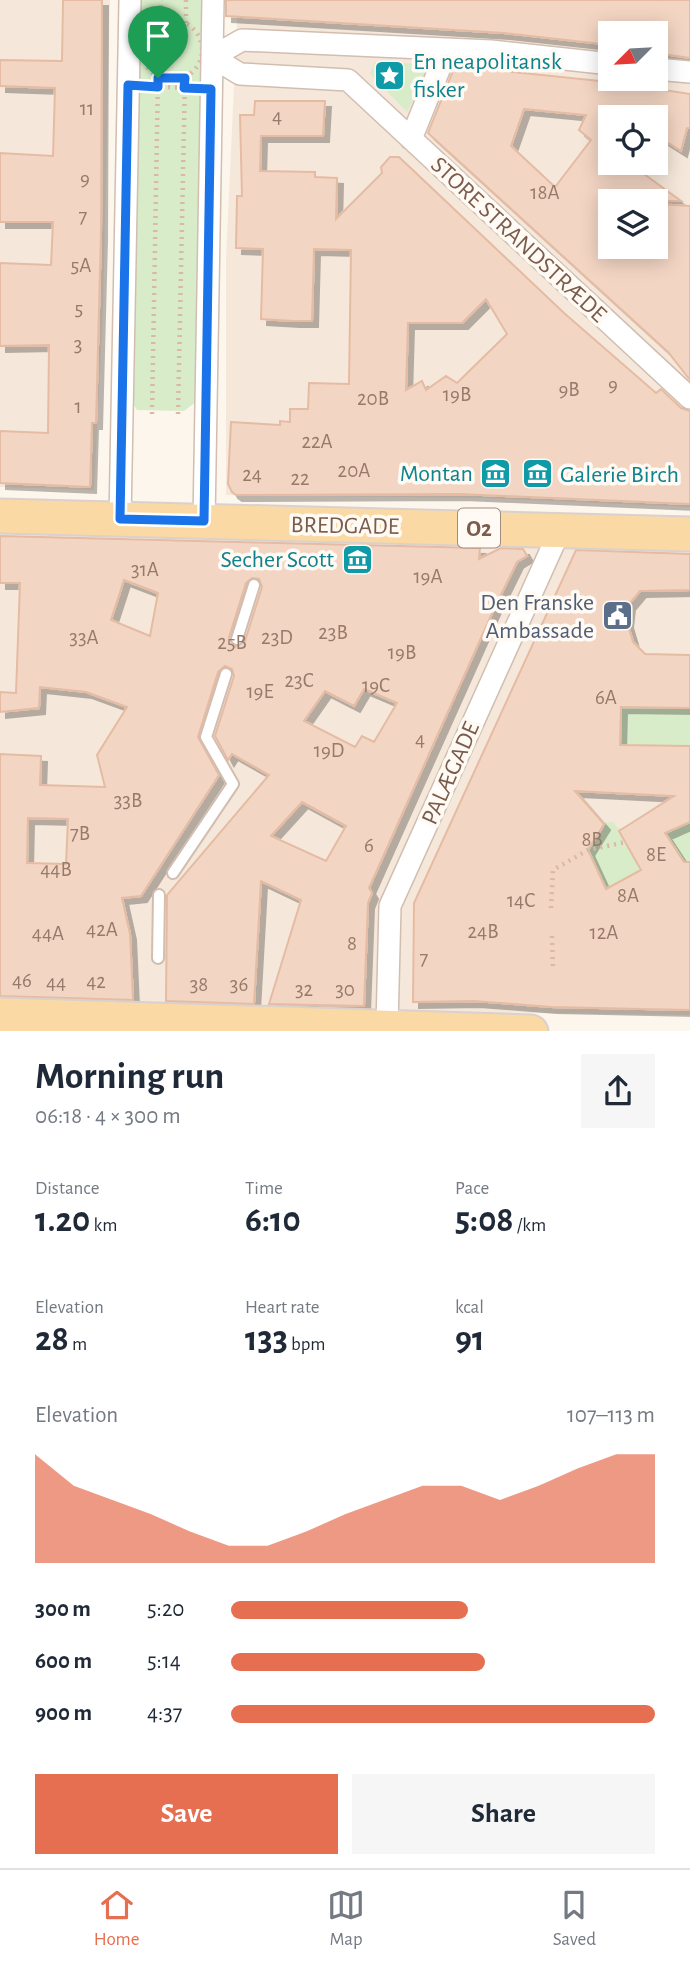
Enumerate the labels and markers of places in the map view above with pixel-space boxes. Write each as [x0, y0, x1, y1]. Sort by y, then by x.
pin [128, 6, 188, 78]
place label: En neapolitansk fisker [413, 50, 562, 102]
place icon: En neapolitansk fisker [373, 58, 407, 92]
museum icon: Montan [479, 456, 513, 490]
museum icon: Galerie Birch [520, 457, 554, 491]
place label: Montan [400, 462, 473, 486]
place label: Galerie Birch [560, 463, 679, 487]
museum icon: Secher Scott [340, 542, 374, 576]
place label: Secher Scott [220, 548, 334, 572]
place label: Den Franske Ambassade [480, 591, 594, 643]
public building icon: Den Franske Ambassade [600, 599, 634, 633]

